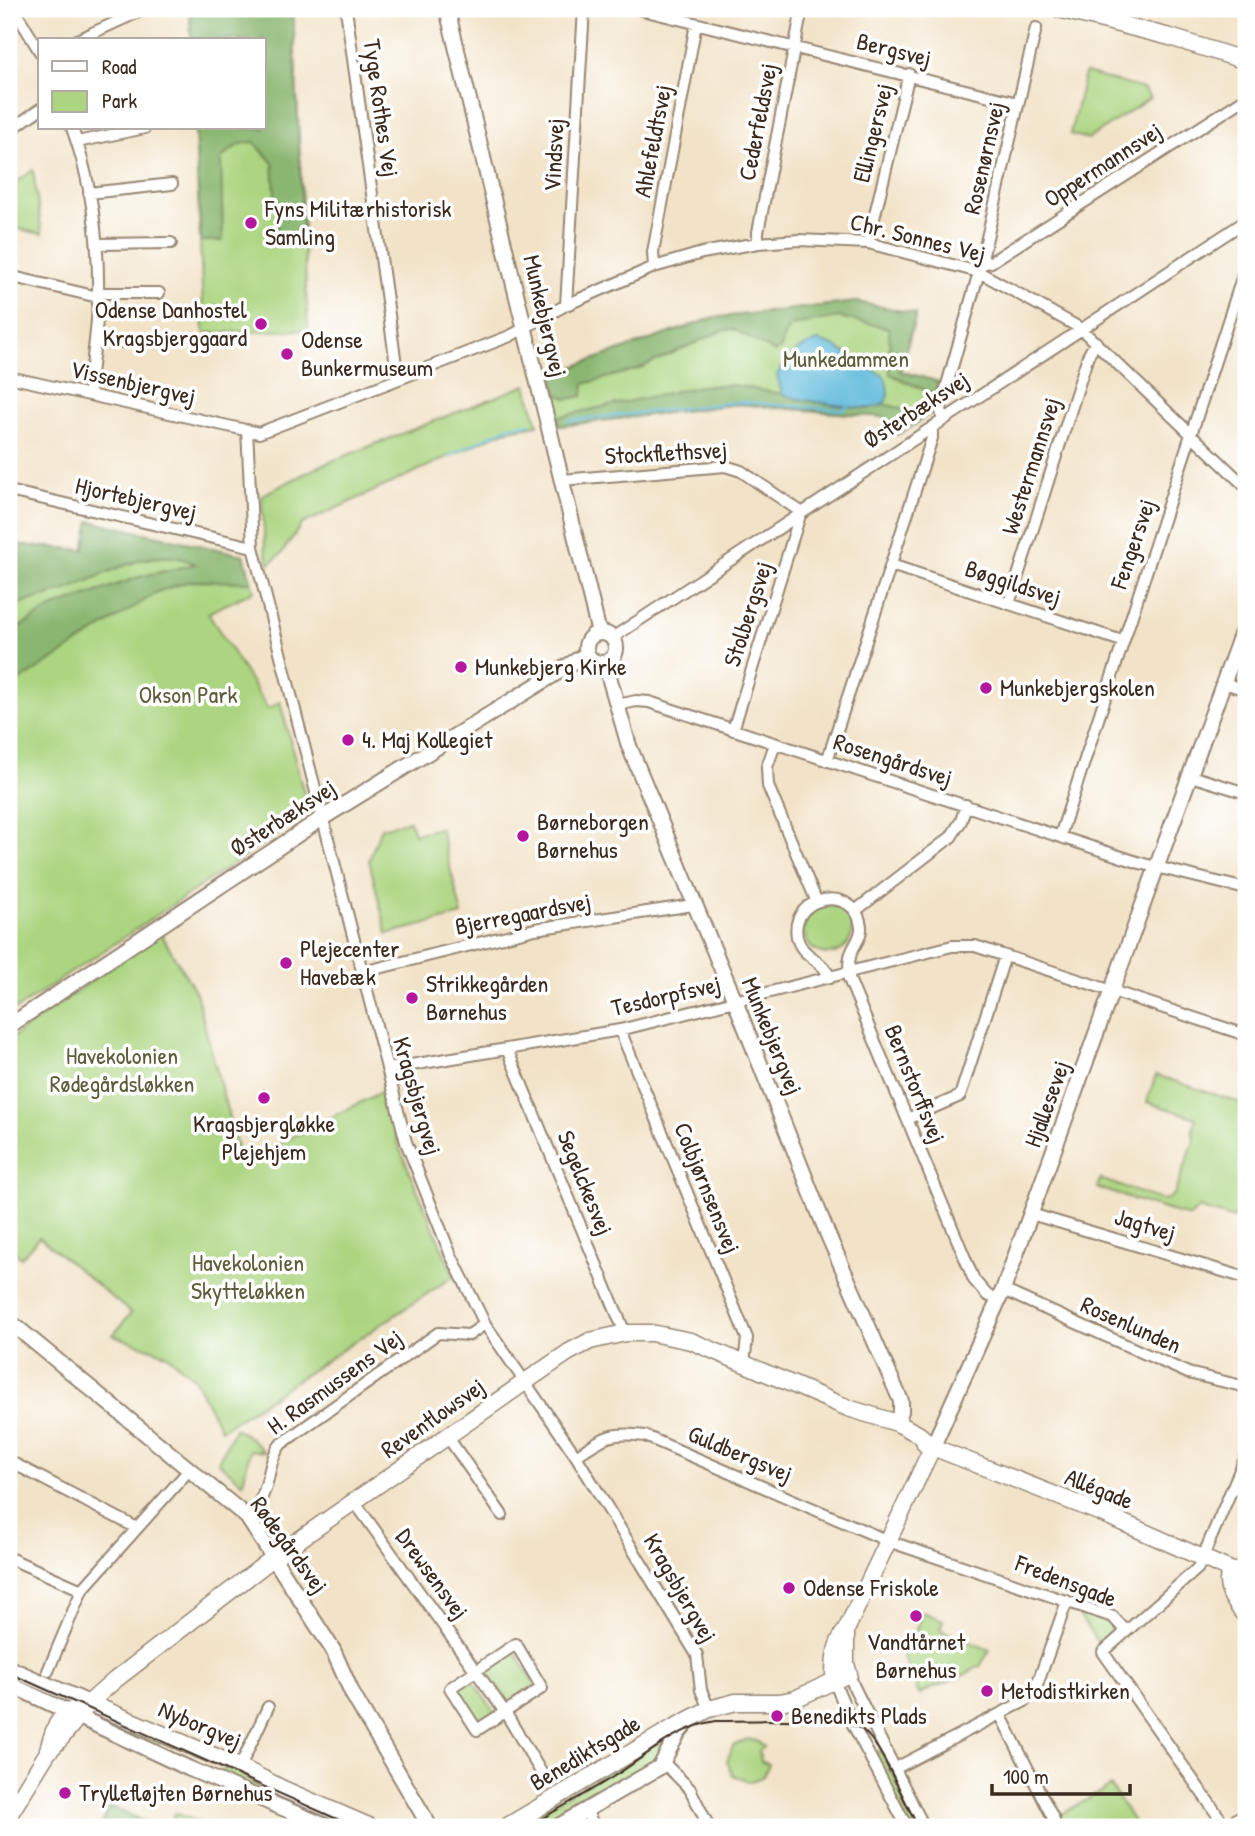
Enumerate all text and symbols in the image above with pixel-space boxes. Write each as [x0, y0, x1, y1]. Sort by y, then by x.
street label: Bergsvej [854, 24, 935, 74]
street label: Tyge Rothes Vej [356, 37, 408, 179]
legend [38, 38, 266, 130]
text: Road [102, 52, 136, 81]
street label: Cederfeldsvej [730, 60, 784, 183]
street label: Ellingersvej [844, 80, 900, 185]
street label: Ahlefeldtsvej [625, 82, 679, 200]
text: Park [102, 86, 137, 115]
street label: Rosenørnsvej [955, 98, 1011, 217]
street label: Oppermannsvej [1037, 114, 1167, 214]
street label: Vindsvej [535, 118, 571, 192]
place label: Fyns Militærhistorisk Samling [264, 192, 452, 252]
street label: Chr. Sonnes Vej [847, 205, 989, 269]
marker: Fyns Militærhistorisk Samling [243, 215, 259, 231]
street label: Munkebjergvej [516, 252, 576, 380]
place label: Odense Danhostel Kragsbjerggaard [95, 293, 248, 353]
marker: Odense Danhostel Kragsbjerggaard [253, 316, 269, 332]
place label: Odense Bunkermuseum [301, 323, 433, 383]
park label: Munkedammen [783, 342, 909, 374]
marker: Odense Bunkermuseum [279, 346, 295, 362]
street label: Vissenbjergvej [67, 352, 199, 412]
street label: Østerbæksvej [856, 363, 975, 455]
street label: Westermannsvej [993, 393, 1067, 538]
street label: Stockflethsvej [604, 433, 728, 471]
street label: Hjortebjergvej [73, 469, 200, 527]
street label: Fengersvej [1101, 495, 1162, 594]
street label: Bøggildsvej [961, 552, 1065, 613]
street label: Stolbergsvej [715, 557, 779, 670]
place label: Munkebjerg Kirke [475, 650, 627, 682]
marker: Munkebjerg Kirke [453, 659, 469, 675]
place label: Munkebjergskolen [1000, 671, 1155, 703]
park label: Okson Park [139, 678, 237, 710]
marker: Munkebjergskolen [978, 680, 994, 696]
place label: 4. Maj Kollegiet [362, 723, 493, 755]
street label: Rosengårdsvej [830, 725, 957, 793]
marker: 4. Maj Kollegiet [340, 732, 356, 748]
street label: Østerbæksvej [223, 771, 342, 863]
place label: Børneborgen Børnehus [537, 805, 649, 865]
marker: Børneborgen Børnehus [515, 828, 531, 844]
street label: Bjerregaardsvej [452, 884, 593, 942]
place label: Plejecenter Havebæk [300, 932, 399, 992]
marker: Plejecenter Havebæk [278, 955, 294, 971]
place label: Strikkegården Børnehus [426, 967, 548, 1027]
street label: Tesdorpfsvej [608, 967, 724, 1023]
street label: Munkebjergvej [735, 972, 811, 1099]
marker: Strikkegården Børnehus [404, 990, 420, 1006]
street label: Bernstorffsvej [878, 1020, 954, 1148]
street label: Kragsbjergvej [386, 1033, 450, 1158]
park label: Havekolonien Rødegårdsløkken [50, 1039, 194, 1099]
street label: Hjallesevej [1016, 1056, 1076, 1151]
marker: Kragsbjergløkke Plejehjem [256, 1090, 272, 1106]
place label: Kragsbjergløkke Plejehjem [193, 1107, 335, 1167]
street label: Colbjørnsensvej [667, 1117, 749, 1258]
street label: Segelckesvej [550, 1126, 621, 1240]
street label: Jagtvej [1111, 1200, 1180, 1248]
park label: Havekolonien Skytteløkken [191, 1246, 305, 1306]
street label: Rosenlunden [1076, 1288, 1187, 1360]
street label: H. Rasmussens Vej [260, 1321, 408, 1441]
street label: Reventlowsvej [374, 1370, 491, 1465]
street label: Guldbergsvej [683, 1417, 797, 1489]
street label: Allégade [1061, 1460, 1139, 1516]
street label: Rødegårdsvej [244, 1489, 336, 1599]
street label: Drewsensvej [389, 1522, 477, 1625]
street label: Kragsbjergvej [637, 1527, 725, 1648]
street label: Fredensgade [1010, 1546, 1122, 1614]
place label: Odense Friskole [803, 1571, 939, 1603]
marker: Odense Friskole [781, 1580, 797, 1596]
marker: Vandtårnet Børnehus [908, 1608, 924, 1624]
place label: Vandtårnet Børnehus [867, 1625, 966, 1685]
place label: Metodistkirken [1001, 1674, 1130, 1706]
marker: Metodistkirken [979, 1683, 995, 1699]
street label: Nyborgvej [154, 1692, 247, 1756]
place label: Benedikts Plads [791, 1699, 927, 1731]
street label: Benediktsgade [523, 1706, 646, 1798]
marker: Benedikts Plads [769, 1708, 785, 1724]
scale bar [992, 1752, 1131, 1796]
text: 100 m [1003, 1762, 1049, 1791]
place label: Tryllefløjten Børnehus [79, 1776, 273, 1808]
marker: Tryllefløjten Børnehus [57, 1785, 73, 1801]

